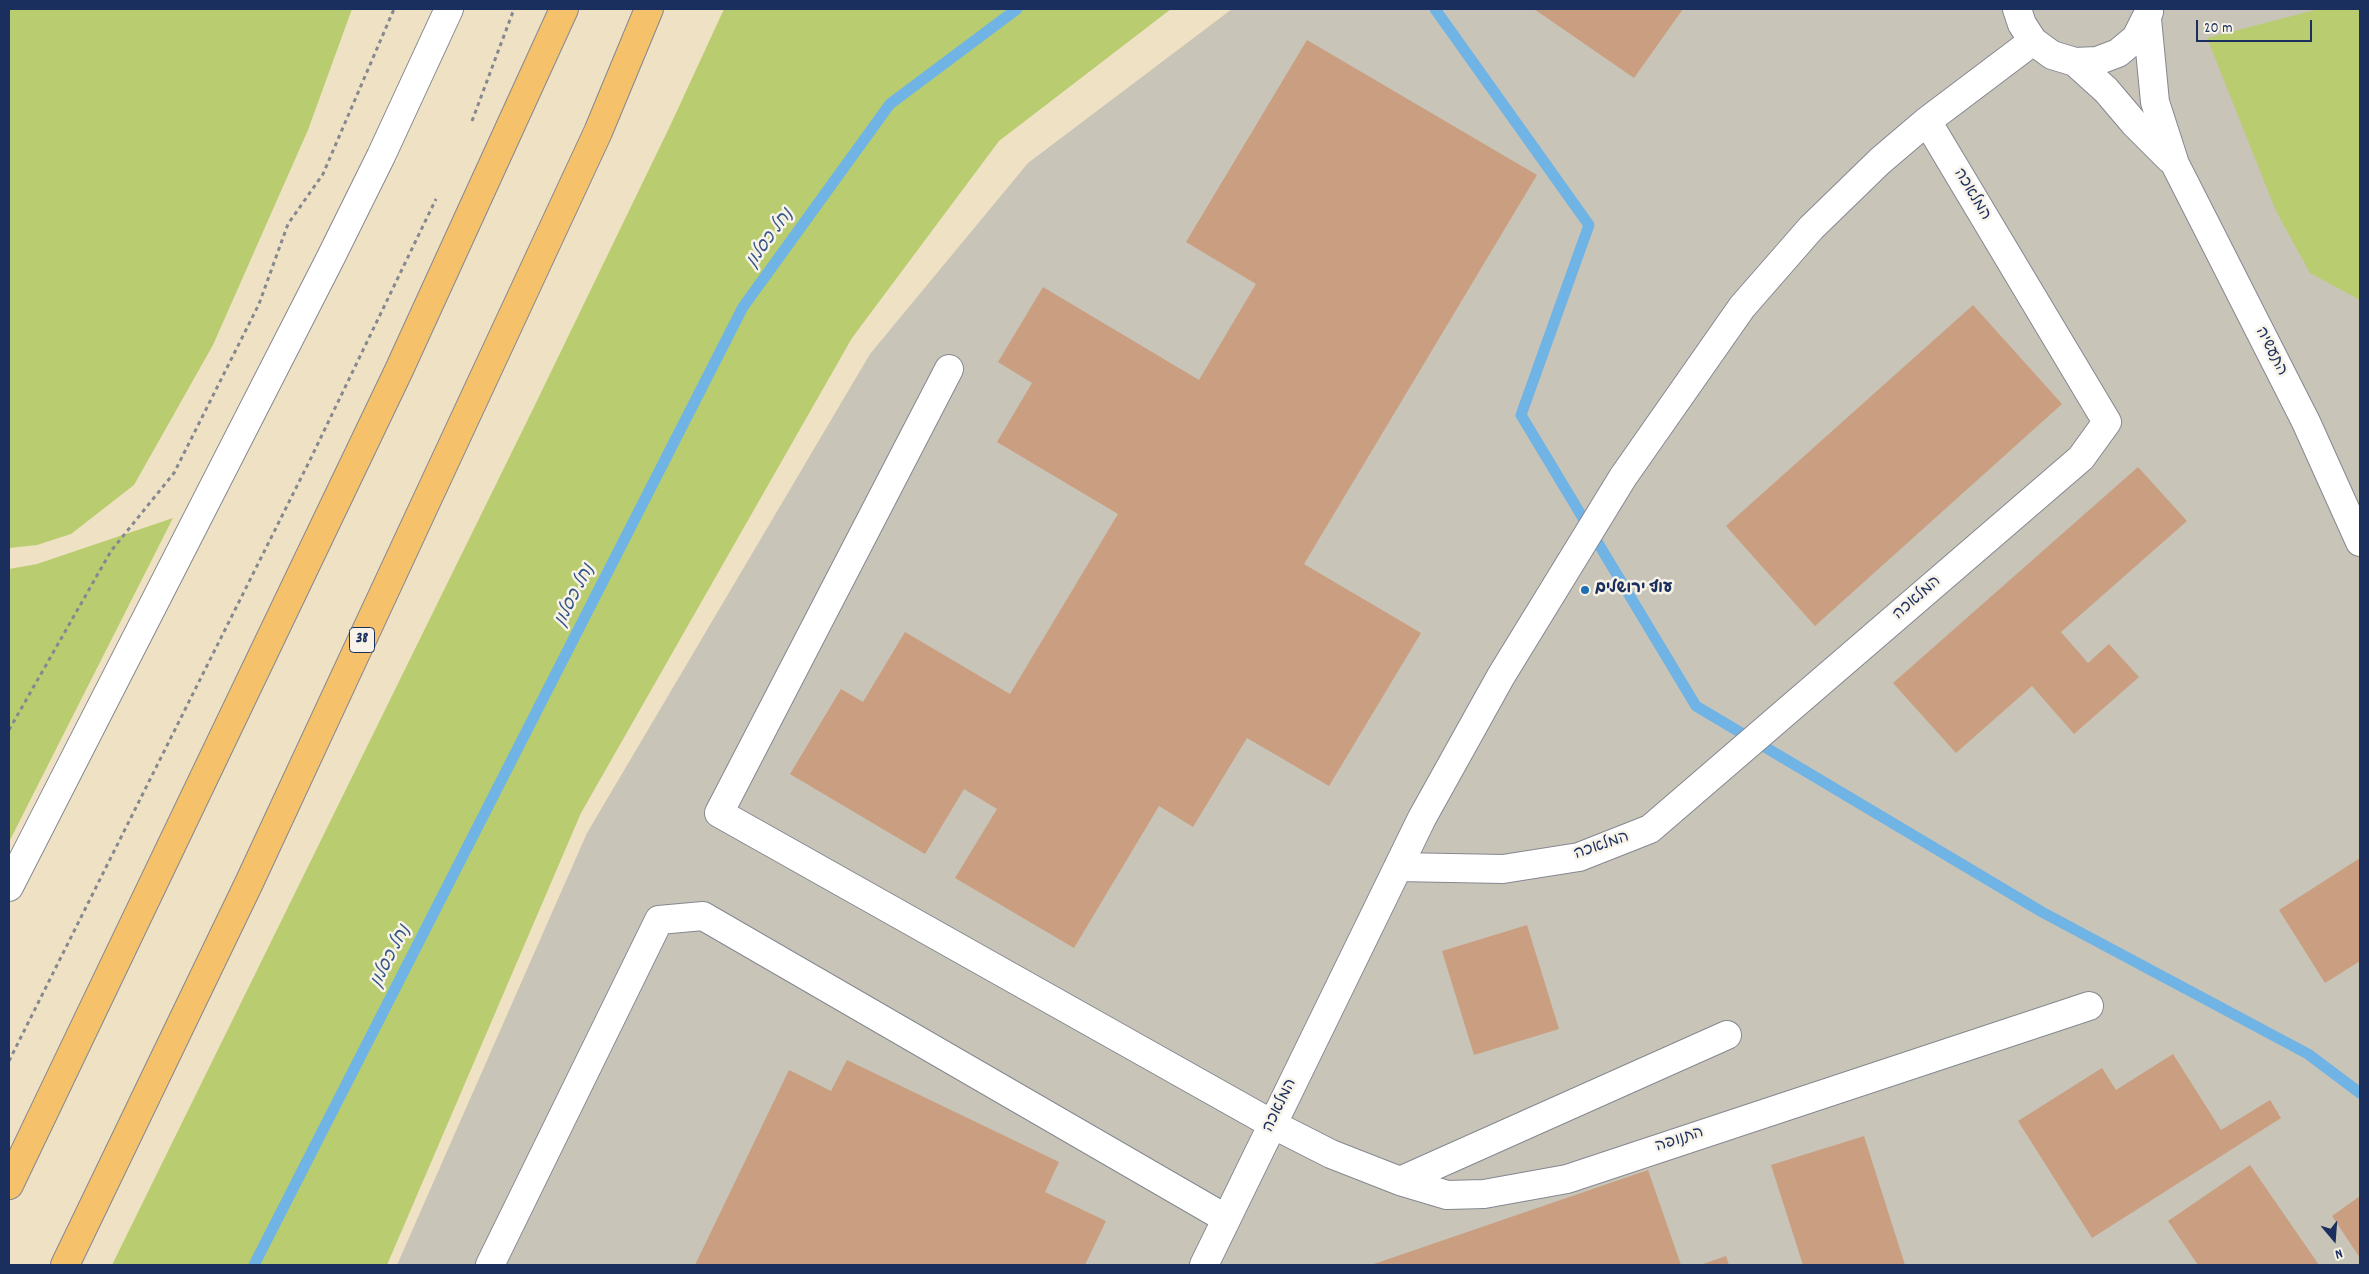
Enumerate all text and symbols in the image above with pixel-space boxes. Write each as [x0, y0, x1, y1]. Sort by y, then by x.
scale bar [2199, 10, 2315, 42]
text: 20 m [2204, 18, 2232, 40]
street label: המלאכה [1948, 166, 1994, 224]
water label: נחל כסלון [743, 206, 799, 272]
street label: התעשיה [2250, 324, 2290, 380]
water label: נחל כסלון [551, 561, 601, 631]
street label: המלאכה [1890, 573, 1946, 625]
place label: עוף ירושלים [1595, 580, 1673, 600]
marker: עוף ירושלים [1579, 584, 1591, 596]
road number: 38 [350, 628, 374, 652]
street label: המלאכה [1572, 829, 1632, 865]
water label: נחל כסלון [367, 922, 417, 992]
street label: המלאכה [1260, 1076, 1302, 1136]
street label: התנופה [1653, 1124, 1707, 1158]
north arrow [2309, 1214, 2359, 1264]
text: N [2332, 1243, 2345, 1264]

